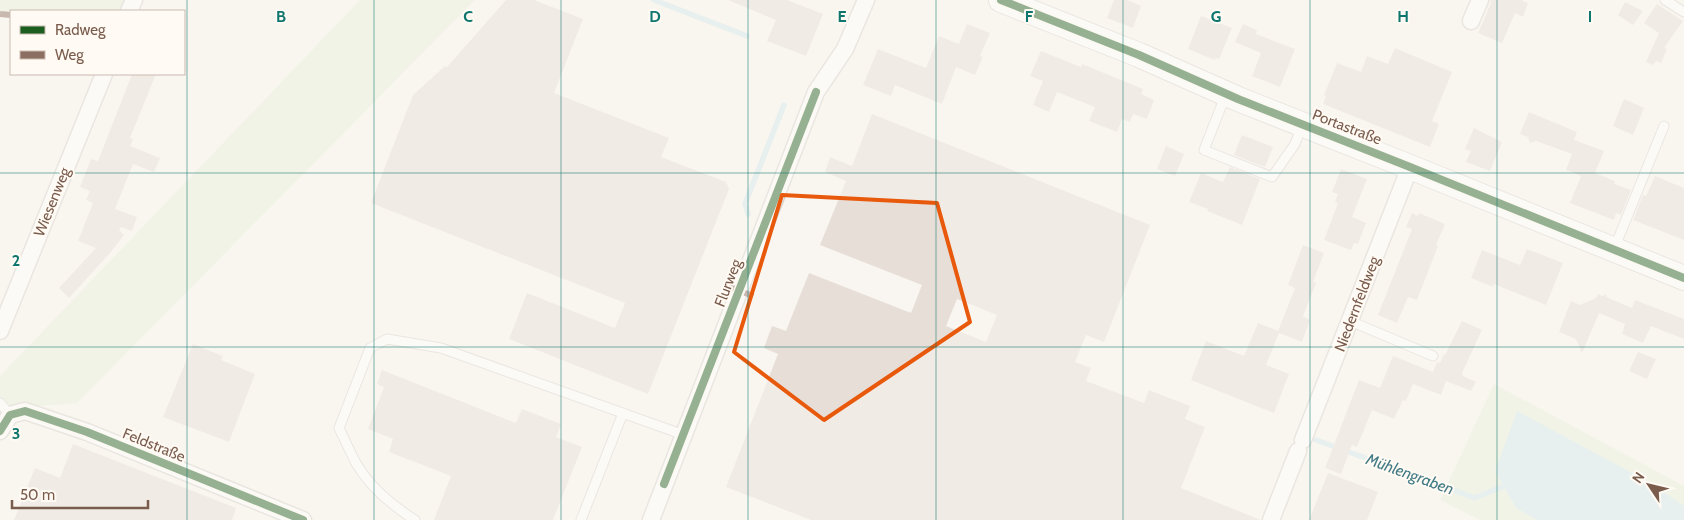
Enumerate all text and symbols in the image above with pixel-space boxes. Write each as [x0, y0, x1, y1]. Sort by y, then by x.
text: B [276, 7, 286, 26]
text: C [463, 7, 473, 26]
text: D [649, 7, 661, 26]
text: E [837, 7, 847, 26]
text: F [1025, 7, 1034, 26]
text: G [1211, 7, 1221, 26]
text: H [1397, 7, 1409, 26]
text: I [1588, 7, 1592, 26]
legend [10, 10, 185, 75]
text: Radweg [55, 21, 106, 39]
text: Weg [55, 46, 84, 64]
street label: Portastraße [1310, 106, 1385, 149]
street label: Wiesenweg [30, 164, 74, 239]
text: 2 [12, 251, 20, 270]
street label: Niedernfeldweg [1331, 253, 1384, 354]
street label: Flurweg [711, 256, 746, 310]
text: 3 [12, 424, 20, 443]
street label: Feldstraße [120, 424, 188, 466]
water label: Mühlengraben [1363, 449, 1456, 499]
north arrow [1624, 460, 1674, 510]
text: N [1628, 468, 1649, 487]
scale bar [12, 478, 149, 510]
text: 50 m [20, 486, 55, 504]

